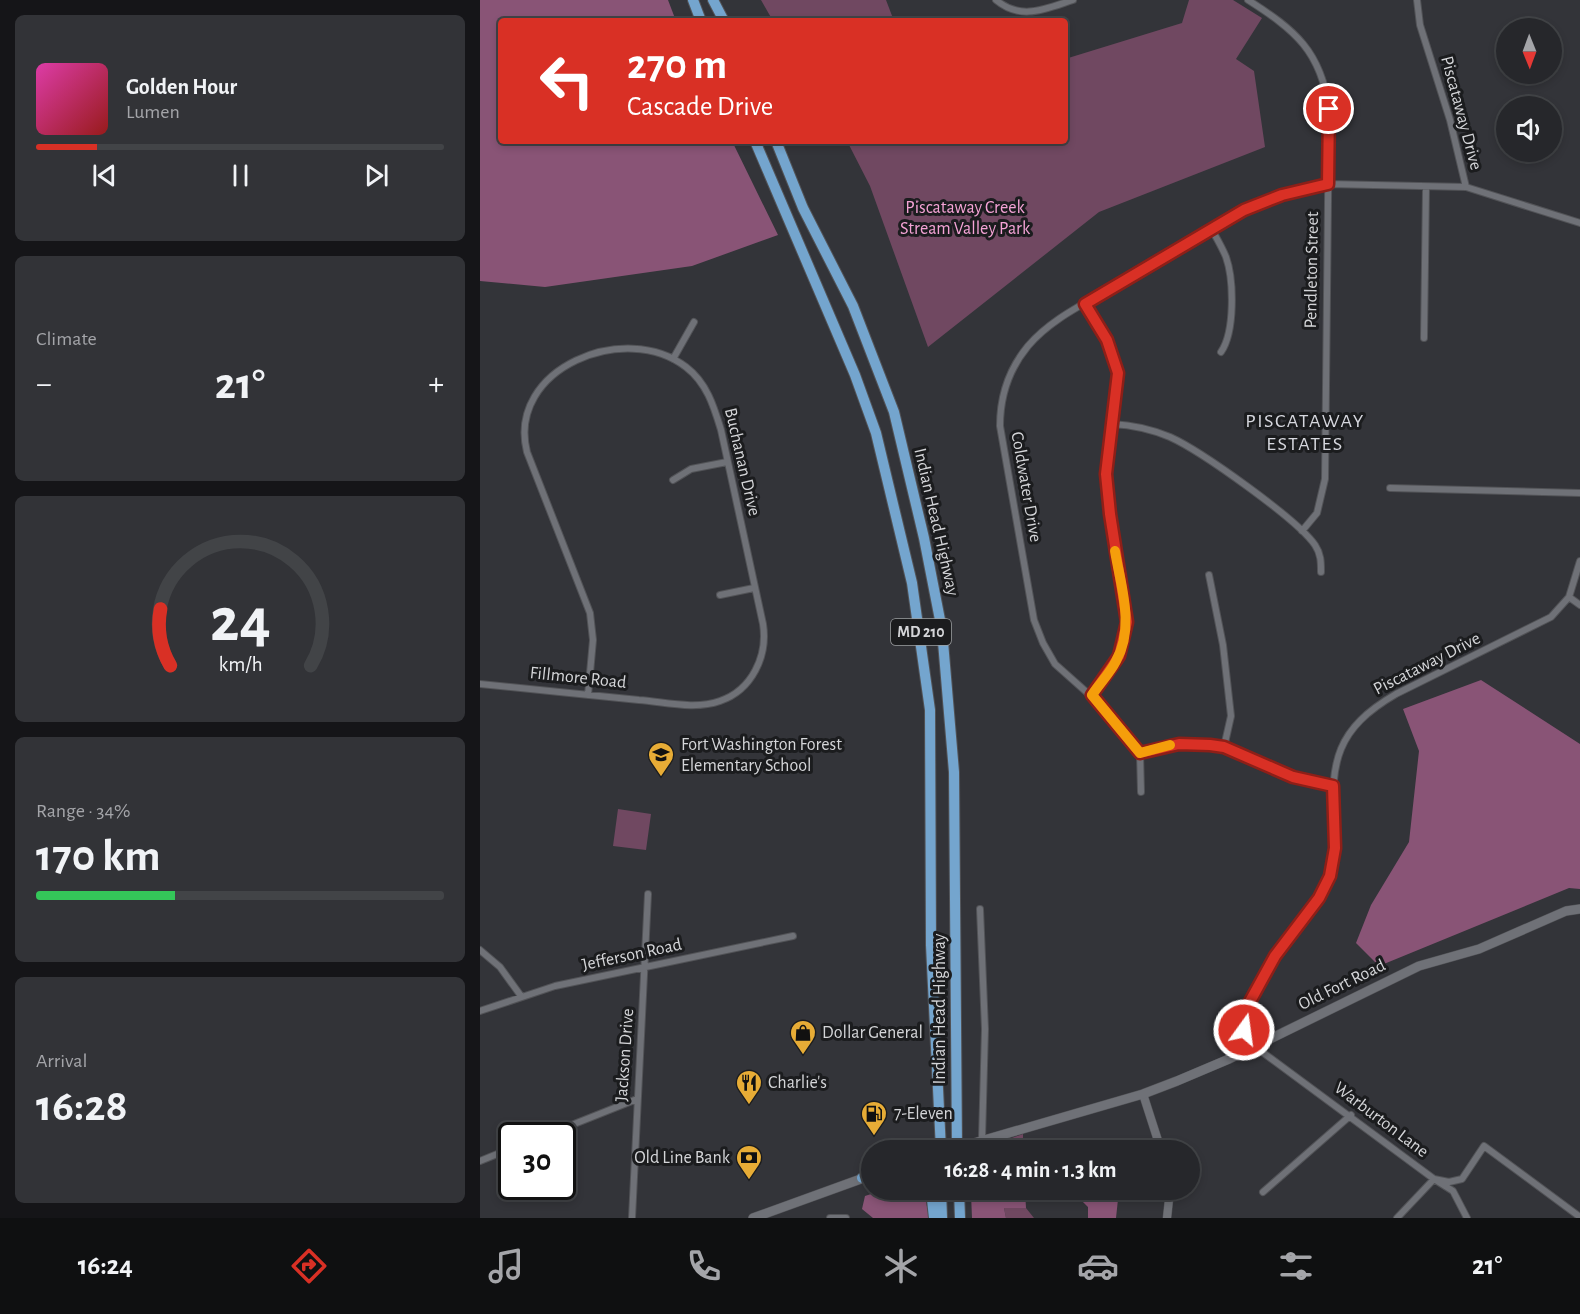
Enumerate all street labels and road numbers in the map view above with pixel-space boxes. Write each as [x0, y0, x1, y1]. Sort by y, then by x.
street label: Piscataway Drive [1437, 54, 1485, 172]
street label: Pendleton Street [1302, 211, 1322, 329]
street label: Buchanan Drive [721, 406, 763, 518]
street label: Coldwater Drive [1007, 430, 1045, 544]
street label: Indian Head Highway [910, 446, 962, 598]
road number: MD 210 [891, 619, 951, 645]
street label: Piscataway Drive [1371, 629, 1483, 699]
street label: Fillmore Road [529, 664, 627, 692]
street label: Indian Head Highway [931, 933, 949, 1084]
street label: Jefferson Road [580, 936, 684, 974]
street label: Old Fort Road [1296, 956, 1388, 1014]
street label: Jackson Drive [613, 1008, 637, 1102]
street label: Warburton Lane [1331, 1079, 1431, 1161]

